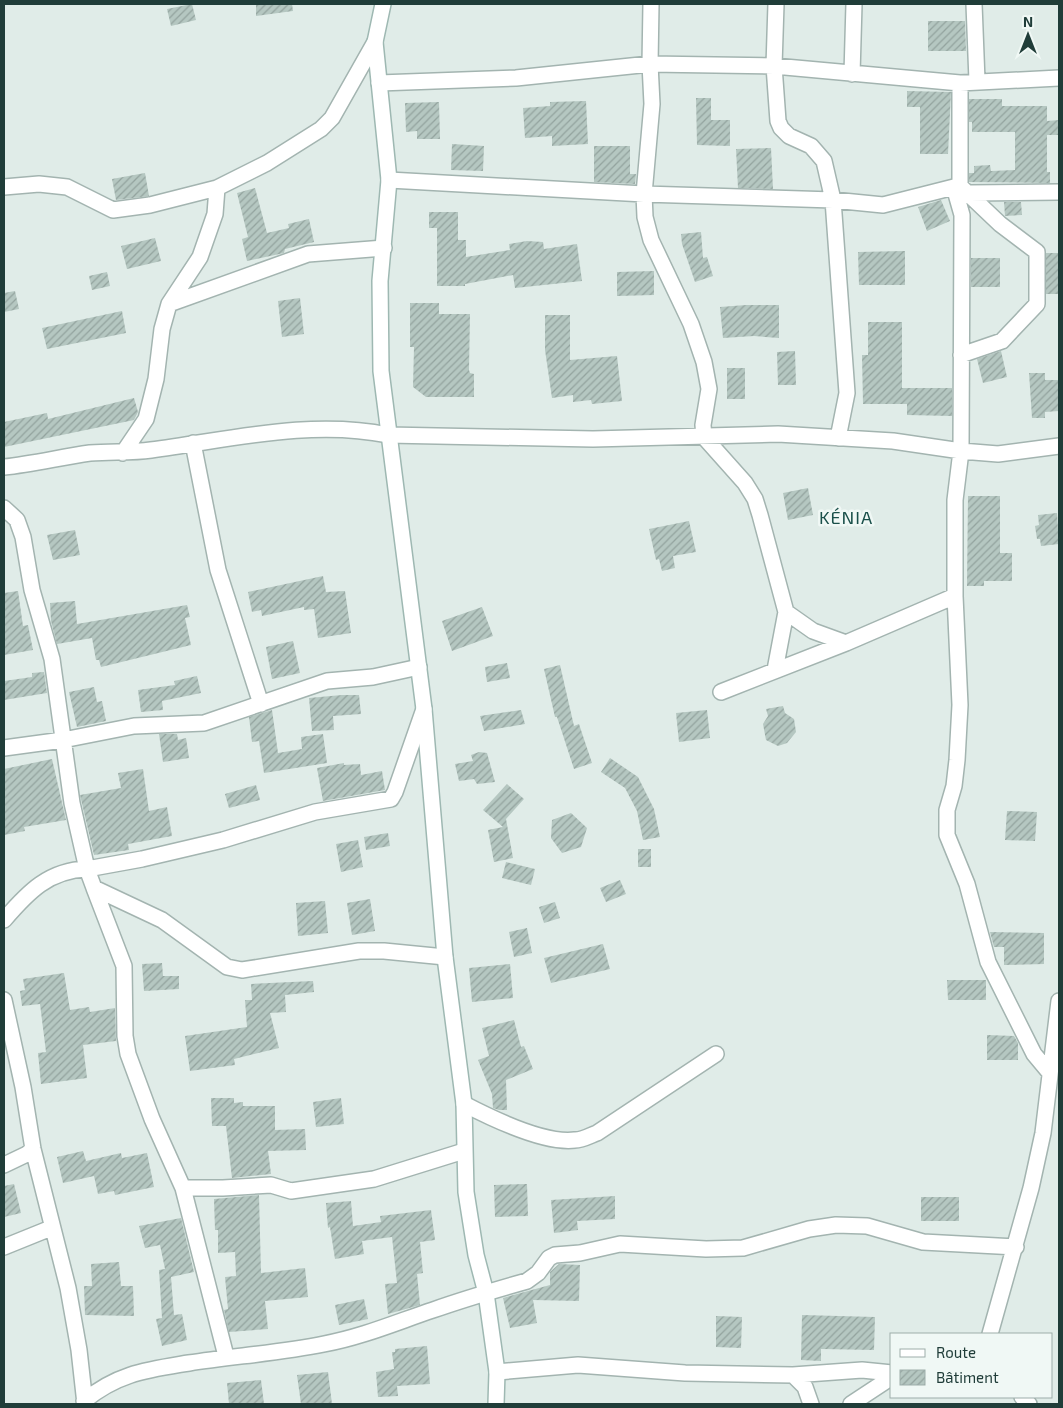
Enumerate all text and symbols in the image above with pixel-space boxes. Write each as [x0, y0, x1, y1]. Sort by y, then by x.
north arrow [1003, 10, 1053, 60]
text: N [1023, 13, 1033, 30]
district label: KÉNIA [819, 506, 873, 528]
legend [890, 1333, 1053, 1398]
text: Route [936, 1343, 976, 1361]
text: Bâtiment [936, 1368, 999, 1386]

